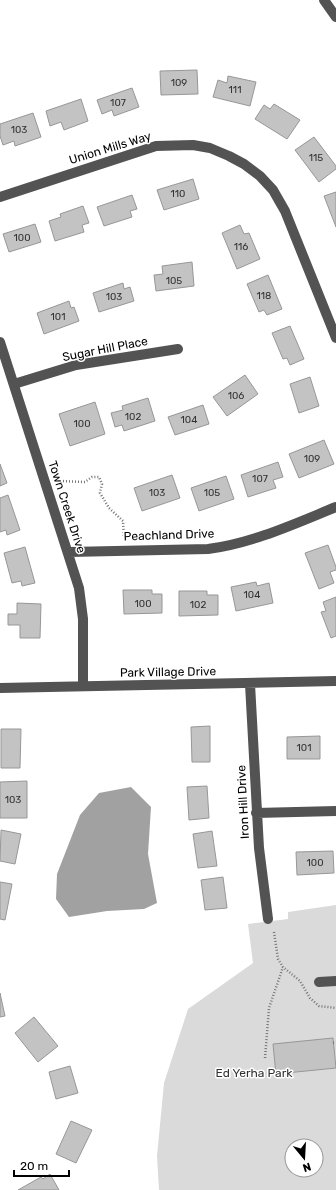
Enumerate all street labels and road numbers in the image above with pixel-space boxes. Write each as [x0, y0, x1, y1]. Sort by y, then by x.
street label: Union Mills Way [67, 129, 153, 167]
street label: Sugar Hill Place [61, 334, 149, 364]
street label: Town Creek Drive [45, 459, 89, 555]
street label: Peachland Drive [123, 526, 215, 544]
street label: Park Village Drive [120, 664, 217, 680]
street label: Iron Hill Drive [234, 764, 252, 839]

